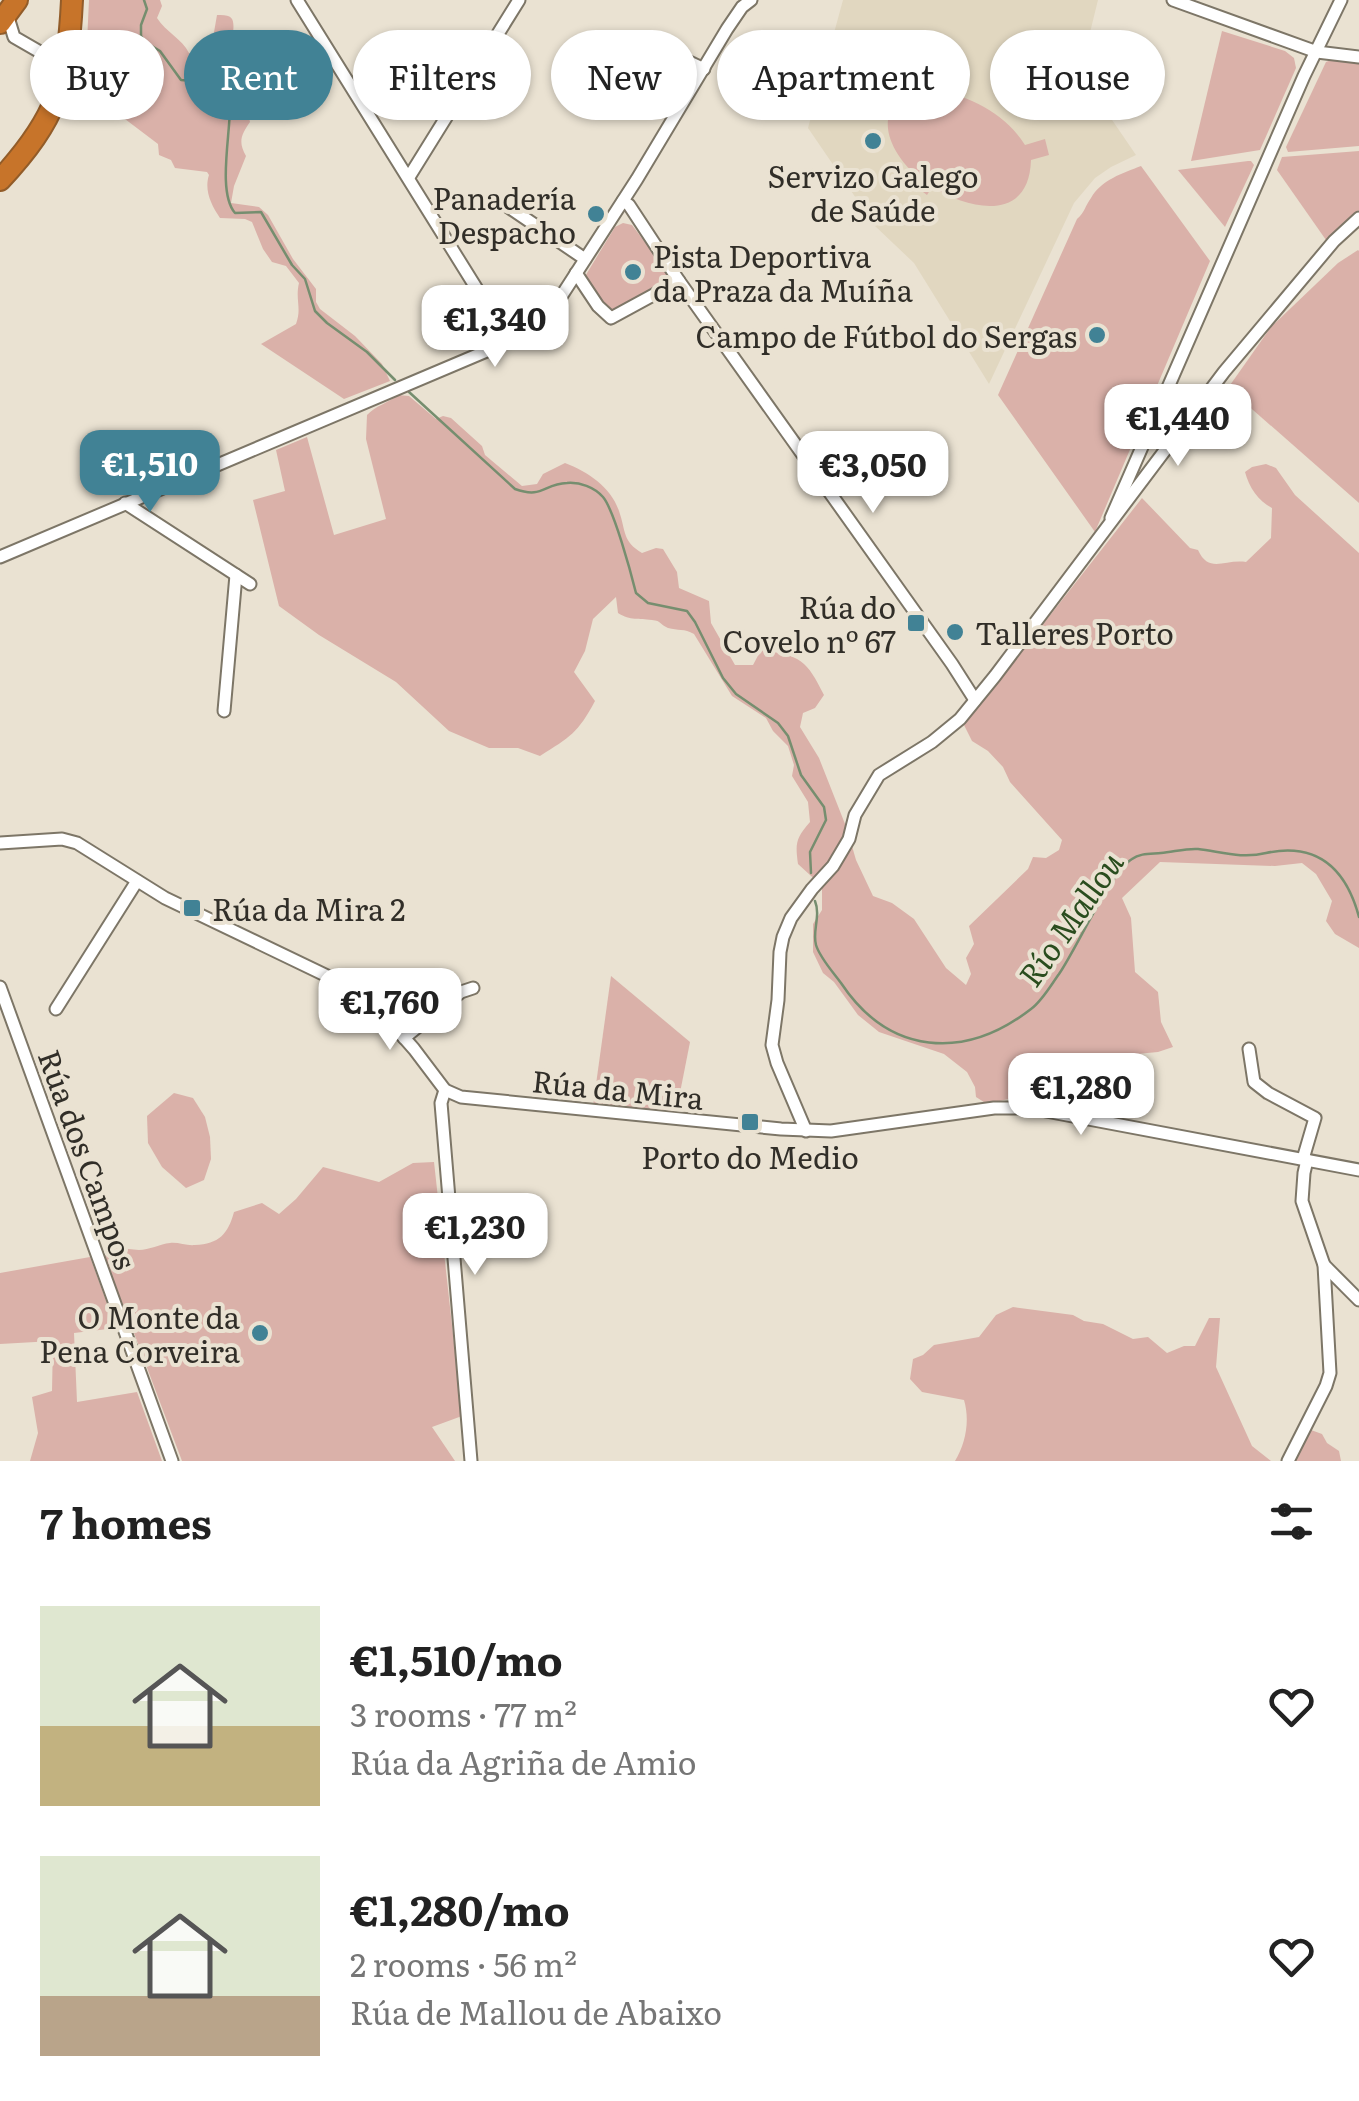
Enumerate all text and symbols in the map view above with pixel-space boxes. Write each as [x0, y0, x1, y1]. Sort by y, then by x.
chip: Buy [30, 30, 164, 120]
chip: Rent [184, 30, 333, 120]
chip: Filters [353, 30, 531, 120]
chip: New [551, 30, 697, 120]
chip: Apartment [717, 30, 970, 120]
chip: House [990, 30, 1165, 120]
marker: Servizo Galego de Saúde [862, 130, 884, 152]
place label: Servizo Galego de Saúde [767, 153, 979, 231]
place label: Panadería Despacho [433, 175, 577, 253]
marker: Panadería Despacho [585, 203, 607, 225]
place label: Pista Deportiva da Praza da Muíña [653, 233, 914, 311]
marker: Pista Deportiva da Praza da Muíña [622, 261, 644, 283]
pin: €1,340 [414, 285, 576, 370]
text: €1,340 [444, 293, 546, 341]
place label: Campo de Fútbol do Sergas [696, 313, 1077, 357]
marker: Campo de Fútbol do Sergas [1086, 324, 1108, 346]
pin: €1,440 [1097, 384, 1259, 469]
text: €1,440 [1126, 392, 1230, 440]
pin: €1,510 [69, 430, 231, 515]
pin: €3,050 [792, 431, 954, 516]
text: €1,510 [102, 438, 198, 486]
text: €3,050 [819, 439, 927, 487]
place label: Rúa do Covelo nº 67 [722, 584, 896, 662]
place label: Talleres Porto [975, 610, 1174, 654]
marker: Rúa do Covelo nº 67 [905, 612, 927, 634]
marker: Talleres Porto [944, 621, 966, 643]
water label: Río Mallou [1005, 841, 1133, 995]
place label: Rúa da Mira 2 [212, 886, 405, 930]
marker: Rúa da Mira 2 [181, 897, 203, 919]
pin: €1,760 [309, 968, 471, 1053]
text: €1,760 [341, 976, 439, 1024]
street label: Rúa dos Campos [29, 1043, 149, 1275]
pin: €1,280 [1000, 1053, 1162, 1138]
street label: Rúa da Mira [530, 1057, 707, 1119]
text: €1,280 [1030, 1061, 1132, 1109]
marker: Porto do Medio [739, 1111, 761, 1133]
place label: Porto do Medio [641, 1134, 859, 1178]
pin: €1,230 [394, 1193, 556, 1278]
text: €1,230 [425, 1201, 525, 1249]
place label: O Monte da Pena Corveira [39, 1294, 241, 1372]
marker: O Monte da Pena Corveira [249, 1322, 271, 1344]
text: 7 homes [40, 1490, 212, 1552]
icon: filters [1264, 1494, 1319, 1549]
text: €1,510/mo [350, 1627, 563, 1689]
icon: home [120, 1646, 240, 1766]
icon: heart [1264, 1679, 1319, 1734]
text: 3 rooms · 77 m² [350, 1689, 577, 1737]
text: Rúa da Agriña de Amio [350, 1737, 697, 1785]
text: €1,280/mo [350, 1877, 570, 1939]
icon: home [120, 1896, 240, 2016]
icon: heart [1264, 1929, 1319, 1984]
text: 2 rooms · 56 m² [350, 1939, 577, 1987]
text: Rúa de Mallou de Abaixo [350, 1987, 722, 2035]

